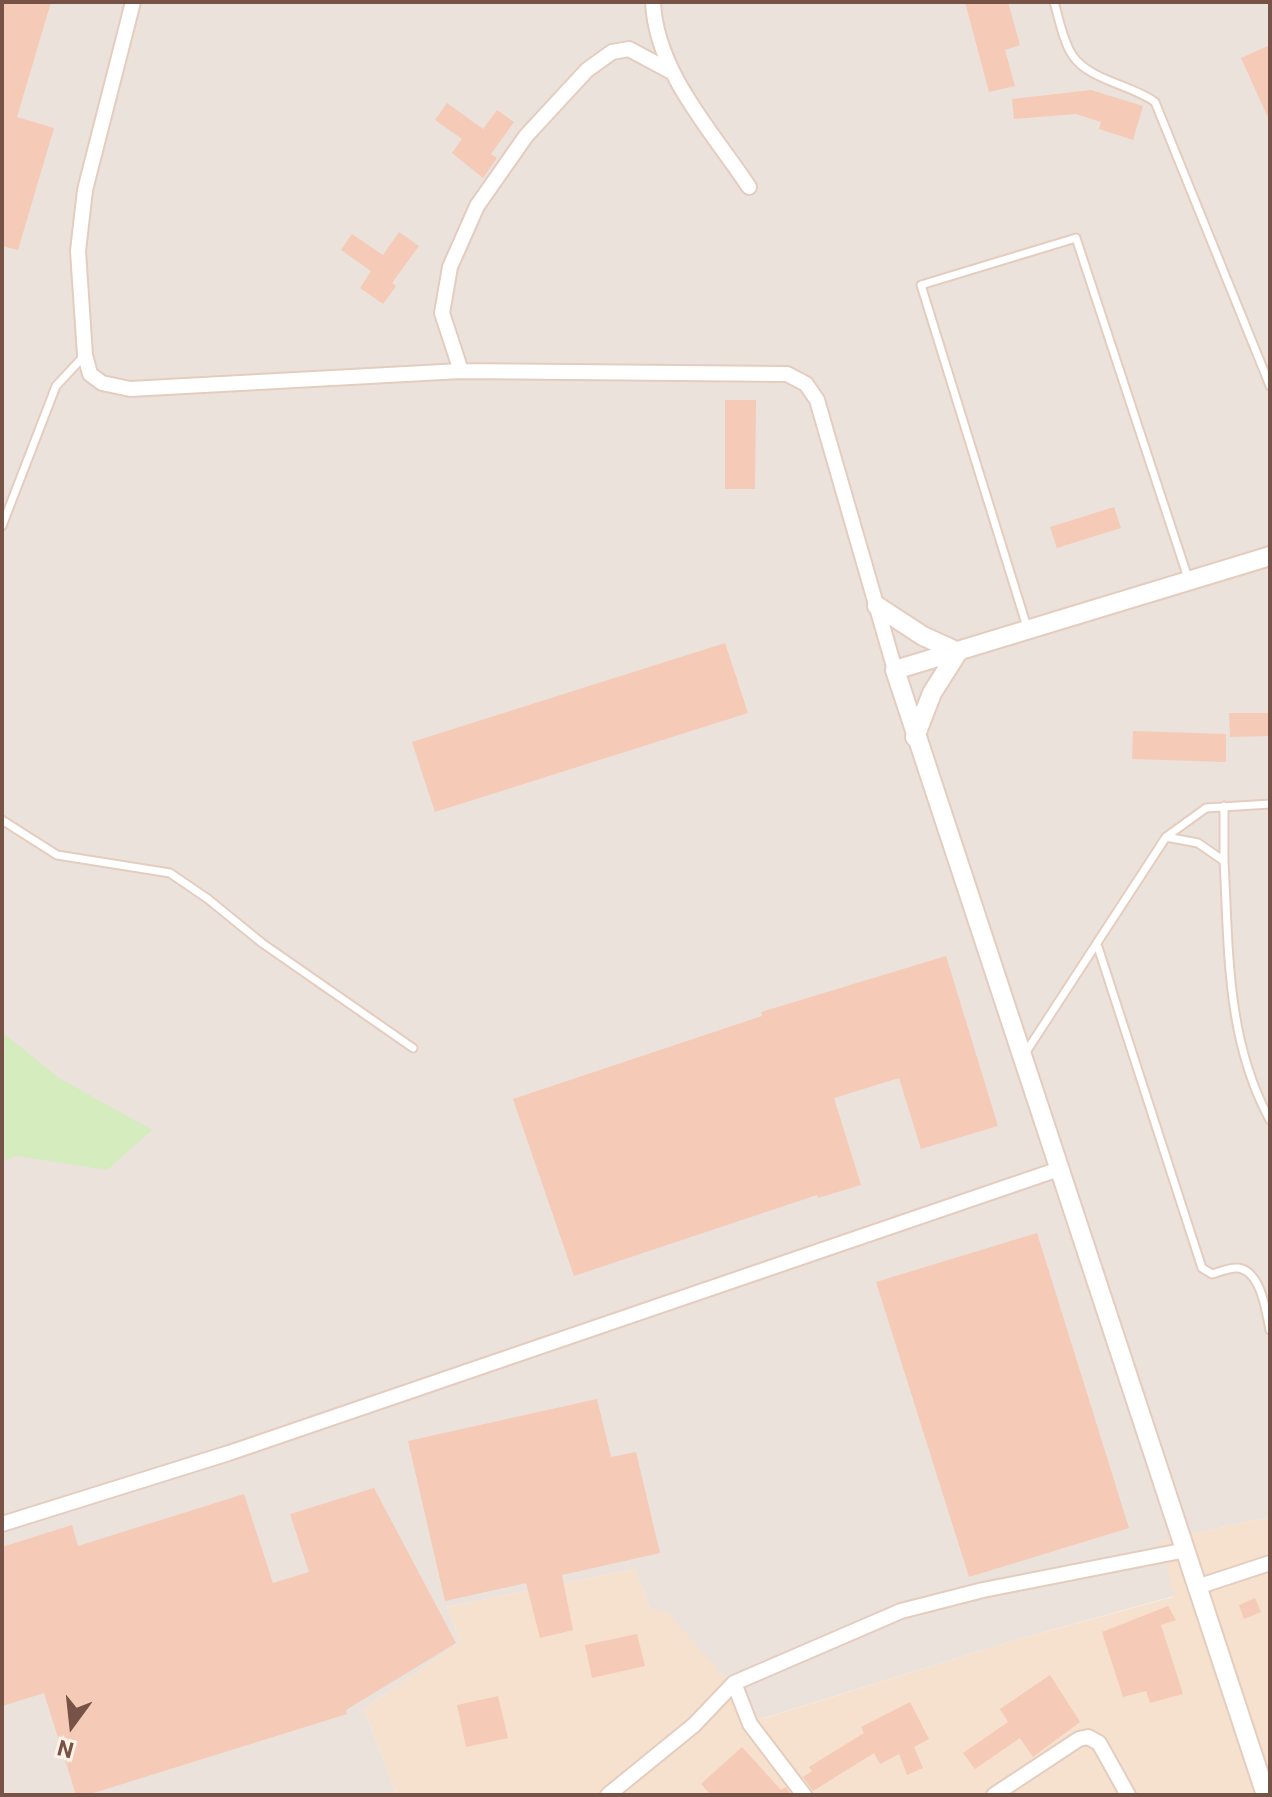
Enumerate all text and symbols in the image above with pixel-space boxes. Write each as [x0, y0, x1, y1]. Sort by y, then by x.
north arrow [32, 1685, 112, 1765]
text: N [55, 1735, 76, 1763]

